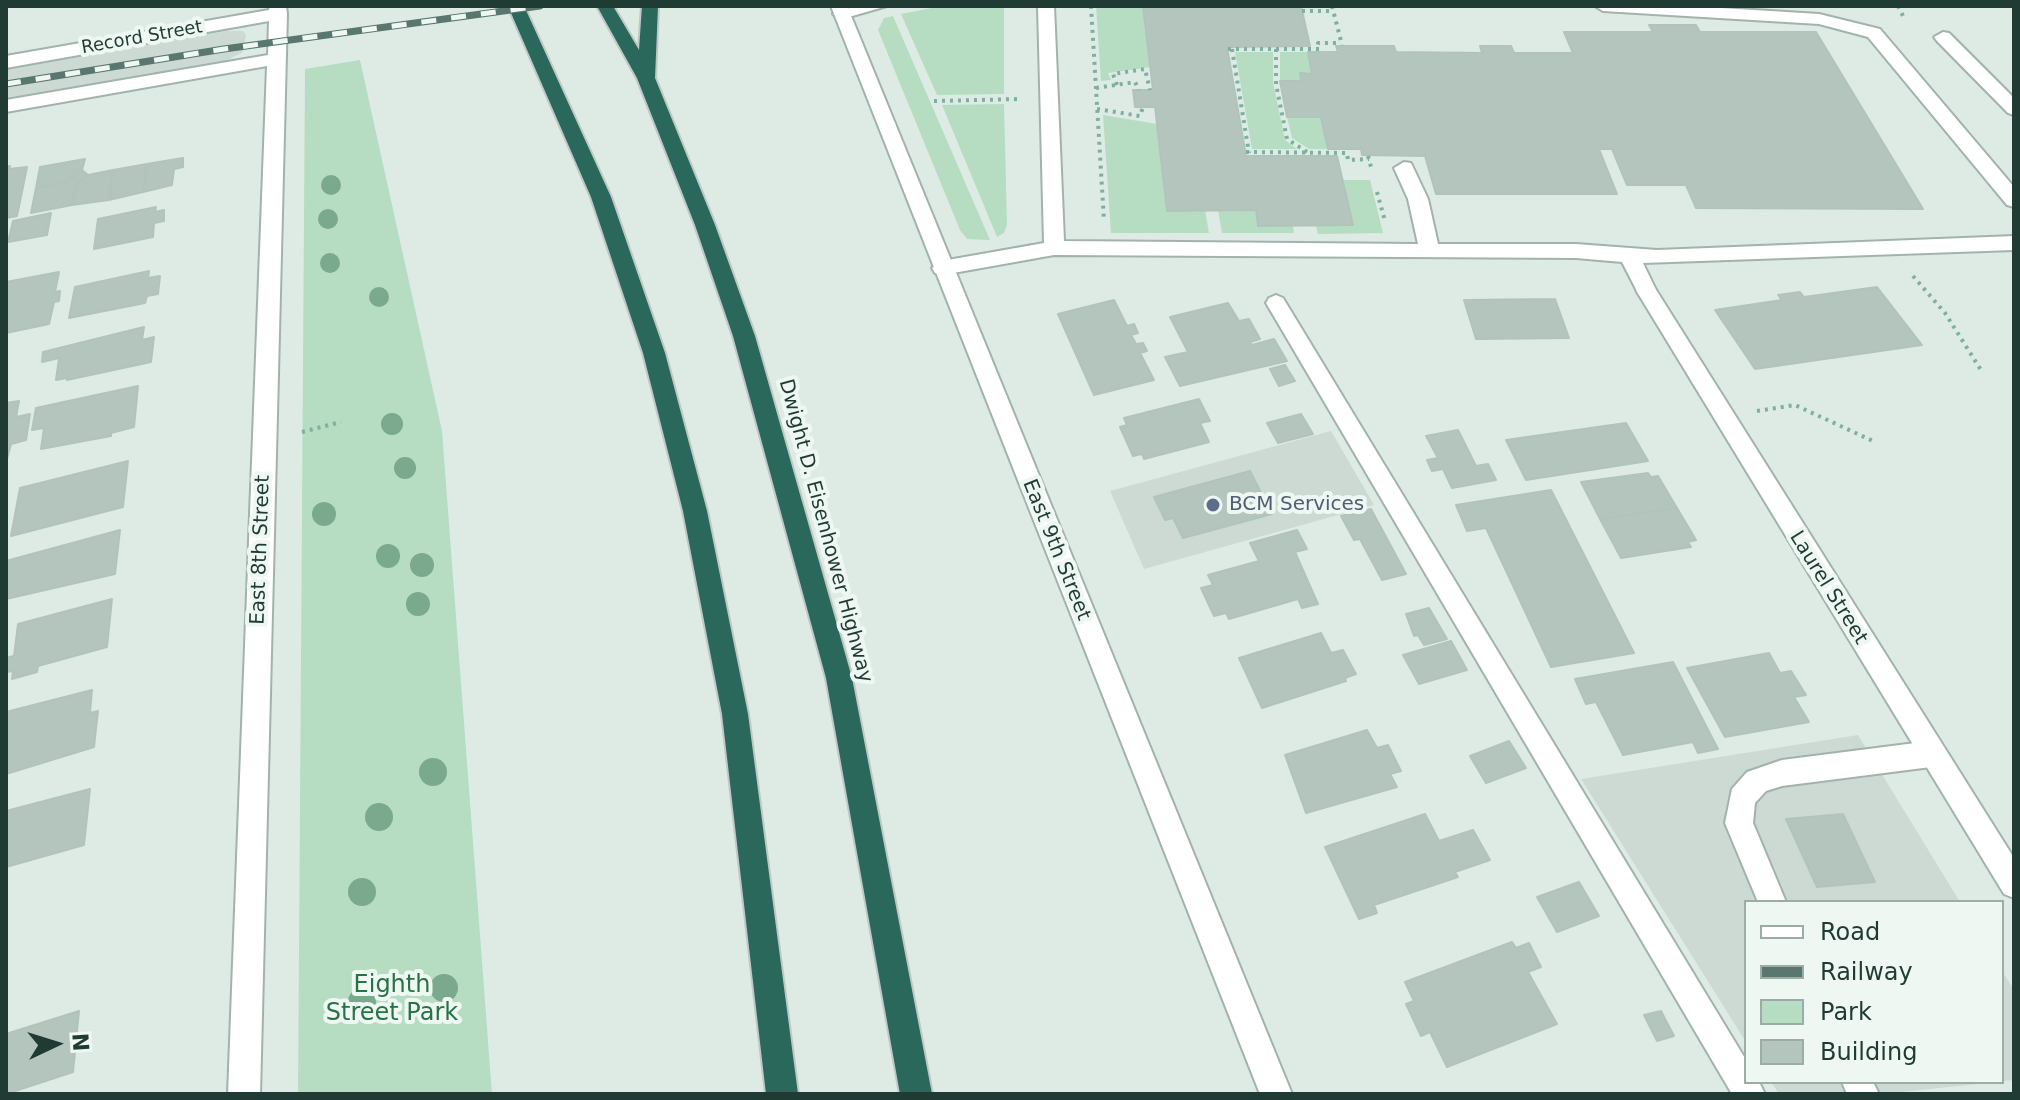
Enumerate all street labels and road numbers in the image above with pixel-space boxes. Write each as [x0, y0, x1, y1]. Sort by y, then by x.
street label: Record Street [80, 17, 204, 59]
street label: Dwight D. Eisenhower Highway [773, 377, 877, 685]
street label: East 8th Street [246, 475, 276, 625]
street label: East 9th Street [1017, 476, 1095, 624]
street label: Laurel Street [1784, 527, 1872, 649]

